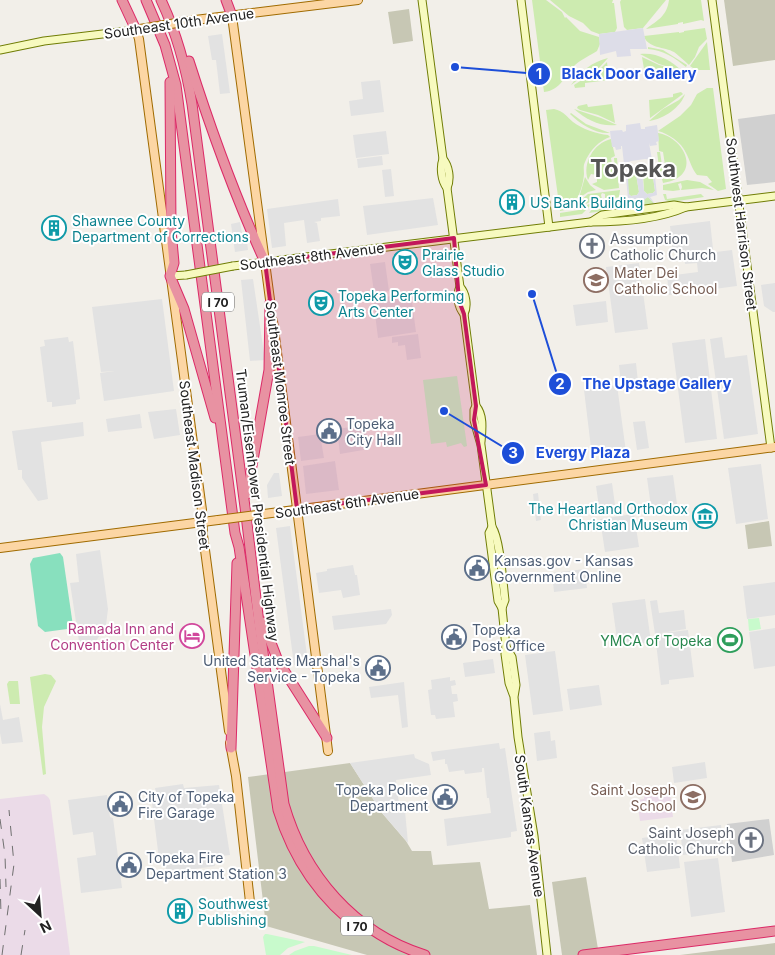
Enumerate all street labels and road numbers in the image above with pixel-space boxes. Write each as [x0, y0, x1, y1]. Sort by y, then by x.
street label: Southeast 10th Avenue [103, 4, 255, 42]
street label: Southwest Harrison Street [723, 137, 761, 312]
street label: Southeast 8th Avenue [239, 239, 385, 273]
road number: I 70 [202, 292, 234, 312]
street label: Southeast Monroe Street [263, 300, 300, 466]
street label: Truman/Eisenhower Presidential Highway [233, 368, 283, 642]
street label: Southeast Madison Street [176, 379, 214, 551]
street label: Southeast 6th Avenue [274, 484, 420, 522]
street label: South Kansas Avenue [512, 754, 548, 898]
road number: I 70 [341, 916, 373, 936]

